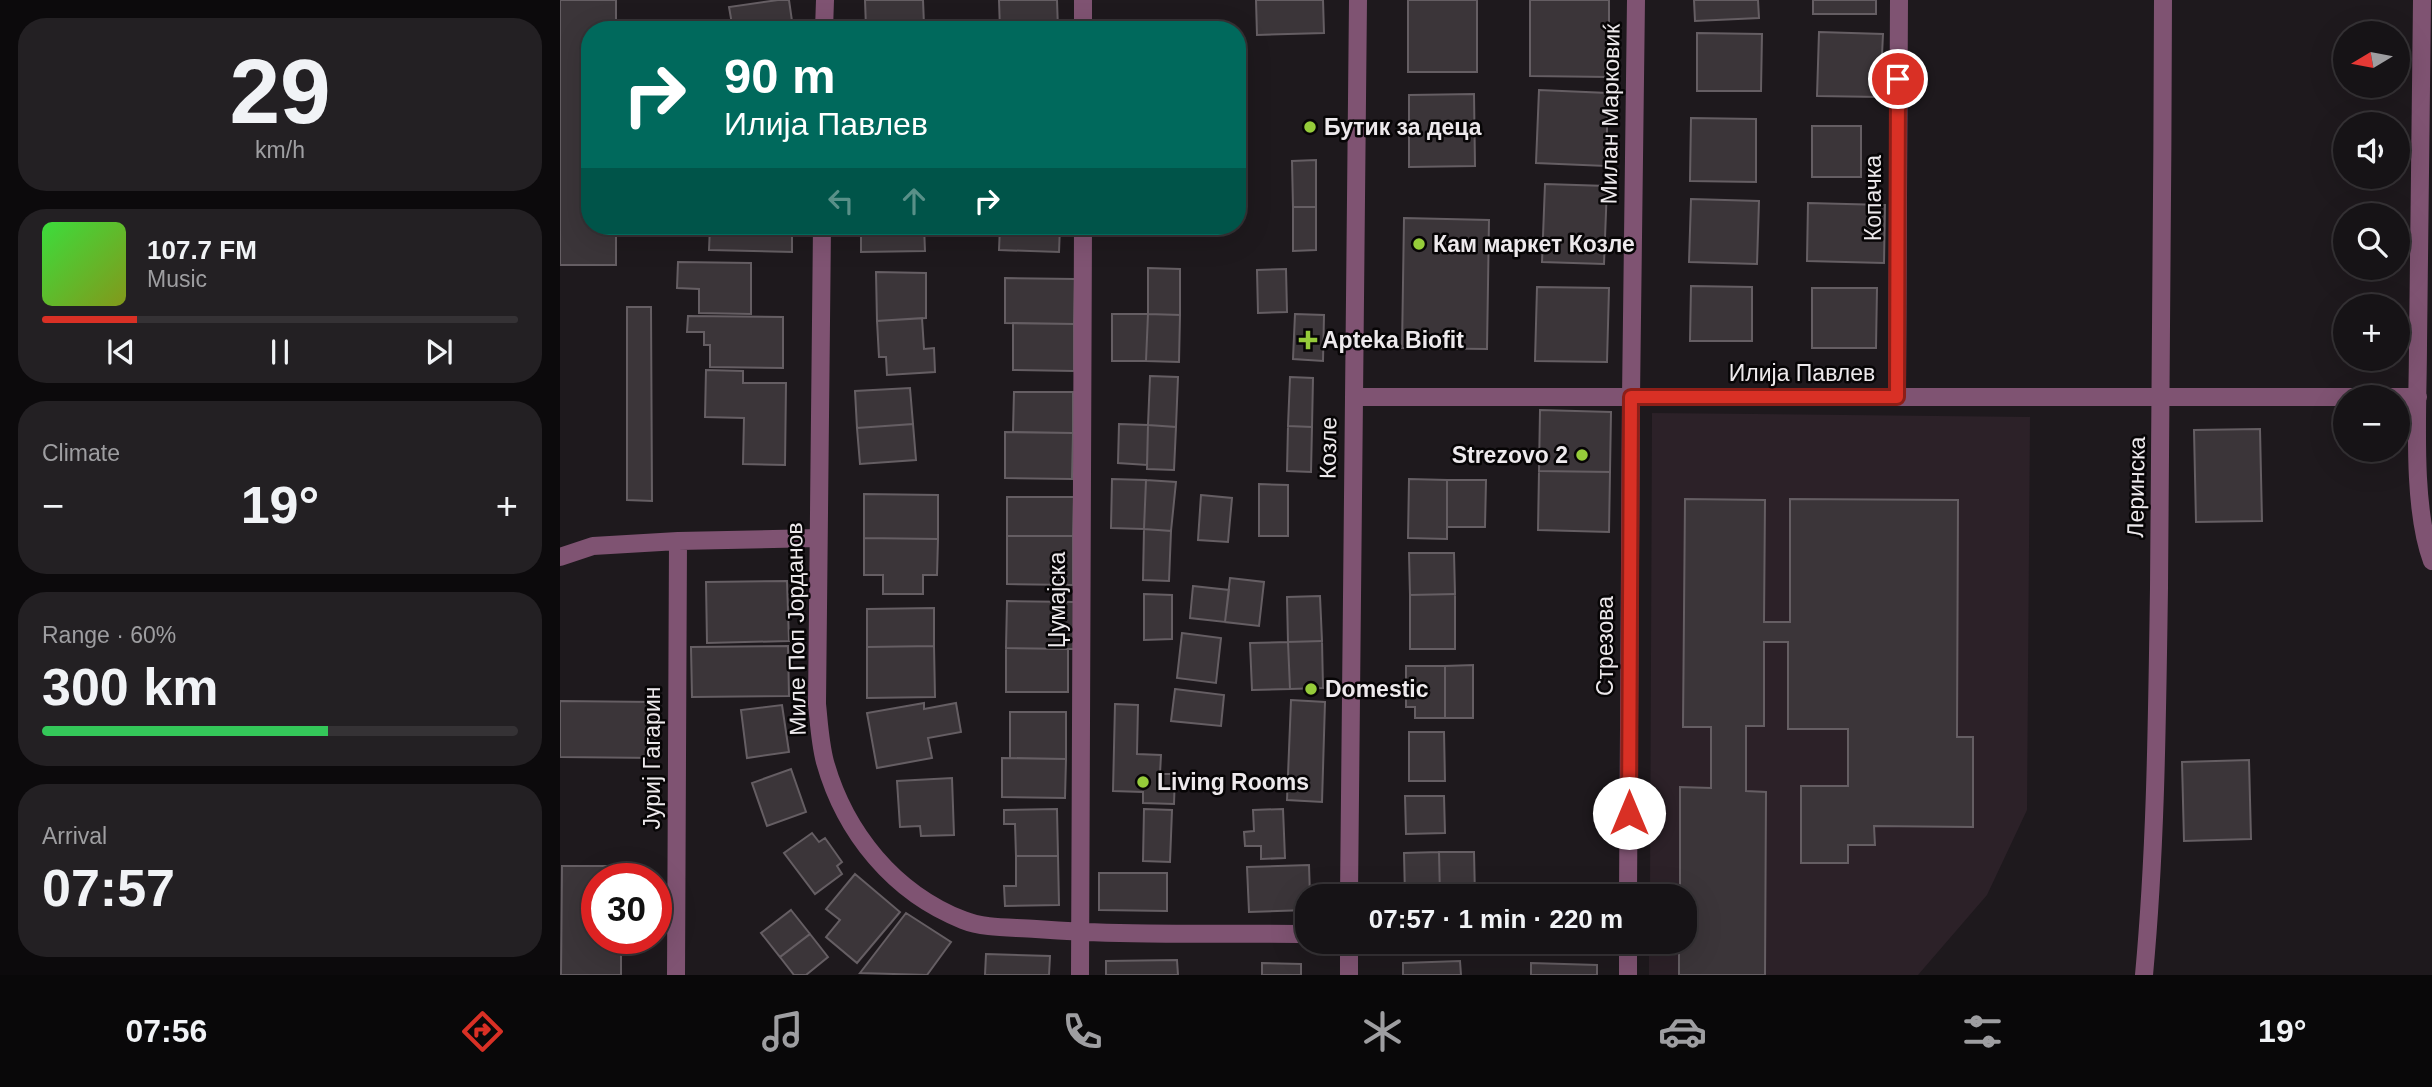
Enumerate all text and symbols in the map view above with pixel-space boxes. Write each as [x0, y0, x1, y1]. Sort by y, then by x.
north arrow [2333, 21, 2410, 98]
map controls [2333, 21, 2410, 462]
street label: Милан Марковиќ [1595, 23, 1625, 204]
text: 29 [229, 41, 331, 142]
icon: right [609, 49, 700, 140]
text: 90 m [724, 49, 836, 103]
pin [1868, 49, 1928, 109]
icon: arrive [1879, 60, 1917, 98]
text: Илија Павлев [724, 106, 928, 142]
button: sound [2333, 112, 2410, 189]
place label: Бутик за деца [1324, 114, 1482, 140]
marker: Бутик за деца [1302, 119, 1318, 135]
text: km/h [255, 137, 305, 163]
street label: Копачка [1860, 155, 1886, 241]
icon: left [822, 182, 860, 220]
icon: ahead [895, 182, 933, 220]
icon: right [968, 182, 1006, 220]
button: search [2333, 203, 2410, 280]
place label: Кам маркет Козле [1433, 231, 1635, 257]
text: 107.7 FM [147, 235, 257, 265]
marker: Кам маркет Козле [1411, 236, 1427, 252]
text: Music [147, 266, 207, 292]
button: + [2333, 294, 2410, 371]
place label: Apteka Biofit [1322, 327, 1464, 353]
marker: Apteka Biofit [1300, 332, 1316, 348]
icon: previous [102, 333, 140, 371]
icon: pause [261, 333, 299, 371]
icon: next [420, 333, 458, 371]
street label: Илија Павлев [1729, 360, 1875, 386]
button: − [2333, 385, 2410, 462]
street label: Козле [1314, 417, 1342, 479]
street label: Леринска [2122, 436, 2150, 538]
text: Climate [42, 440, 120, 466]
place label: Strezovo 2 [1452, 442, 1568, 468]
marker: Strezovo 2 [1574, 447, 1590, 463]
text: 19° [241, 476, 319, 534]
text: − [42, 485, 64, 527]
text: + [496, 485, 518, 527]
street label: Миле Поп Јорданов [781, 522, 811, 736]
street label: Џумајска [1044, 552, 1070, 648]
street label: Стрезова [1592, 596, 1618, 696]
text: Range · 60% [42, 622, 176, 648]
text: 300 km [42, 658, 218, 716]
place label: Domestic [1325, 676, 1429, 702]
marker: Domestic [1303, 681, 1319, 697]
street label: Јуриј Гагарин [639, 687, 665, 829]
place label: Living Rooms [1157, 769, 1309, 795]
marker: Living Rooms [1135, 774, 1151, 790]
position arrow [1592, 776, 1666, 850]
text: Arrival [42, 823, 107, 849]
text: 07:57 [42, 859, 175, 917]
speed limit sign: 30 [581, 863, 672, 954]
text: 07:57 · 1 min · 220 m [1369, 904, 1623, 934]
icon: directions [458, 1007, 507, 1056]
icon: music [758, 1007, 807, 1056]
icon: phone [1058, 1007, 1107, 1056]
icon: climate [1358, 1007, 1407, 1056]
icon: car [1658, 1007, 1707, 1056]
icon: filters [1958, 1007, 2007, 1056]
text: 07:56 [125, 1013, 207, 1049]
text: 19° [2258, 1013, 2307, 1049]

